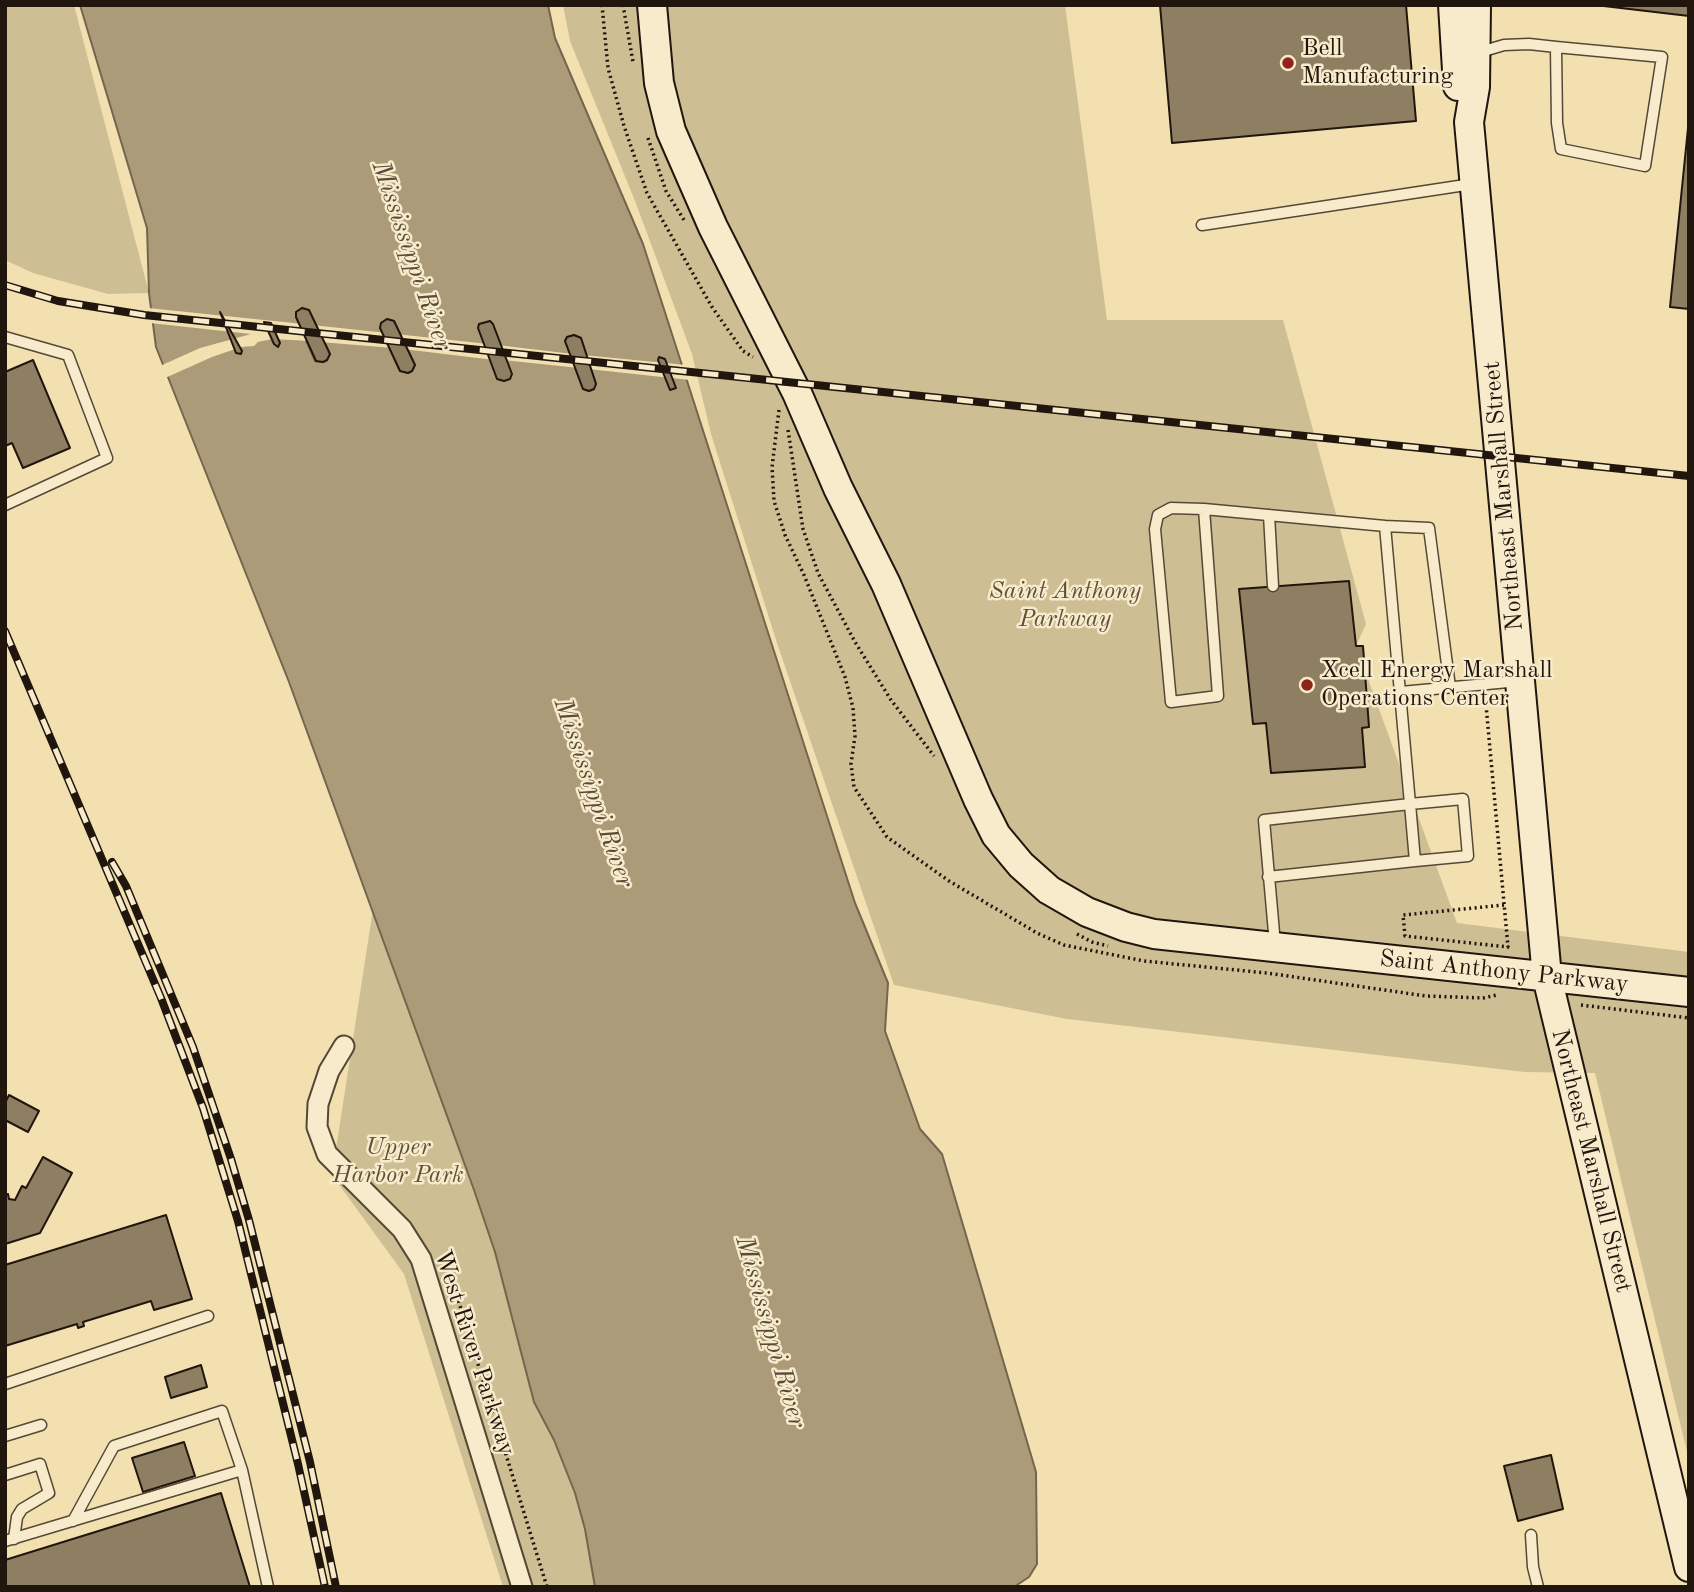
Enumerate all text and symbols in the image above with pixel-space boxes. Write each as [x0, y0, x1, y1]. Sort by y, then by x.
place label: Bell Manufacturing [1302, 35, 1453, 91]
marker: Bell Manufacturing [1280, 55, 1296, 71]
water label: Mississippi River [364, 157, 458, 355]
street label: Northeast Marshall Street [1478, 360, 1530, 632]
park label: Saint Anthony Parkway [989, 578, 1141, 634]
place label: Xcell Energy Marshall Operations Center [1321, 657, 1552, 713]
marker: Xcell Energy Marshall Operations Center [1299, 677, 1315, 693]
water label: Mississippi River [546, 694, 640, 892]
street label: Saint Anthony Parkway [1378, 945, 1630, 999]
street label: Northeast Marshall Street [1544, 1026, 1638, 1296]
park label: Upper Harbor Park [332, 1134, 464, 1190]
water label: Mississippi River [728, 1232, 812, 1432]
street label: West River Parkway [427, 1247, 521, 1459]

